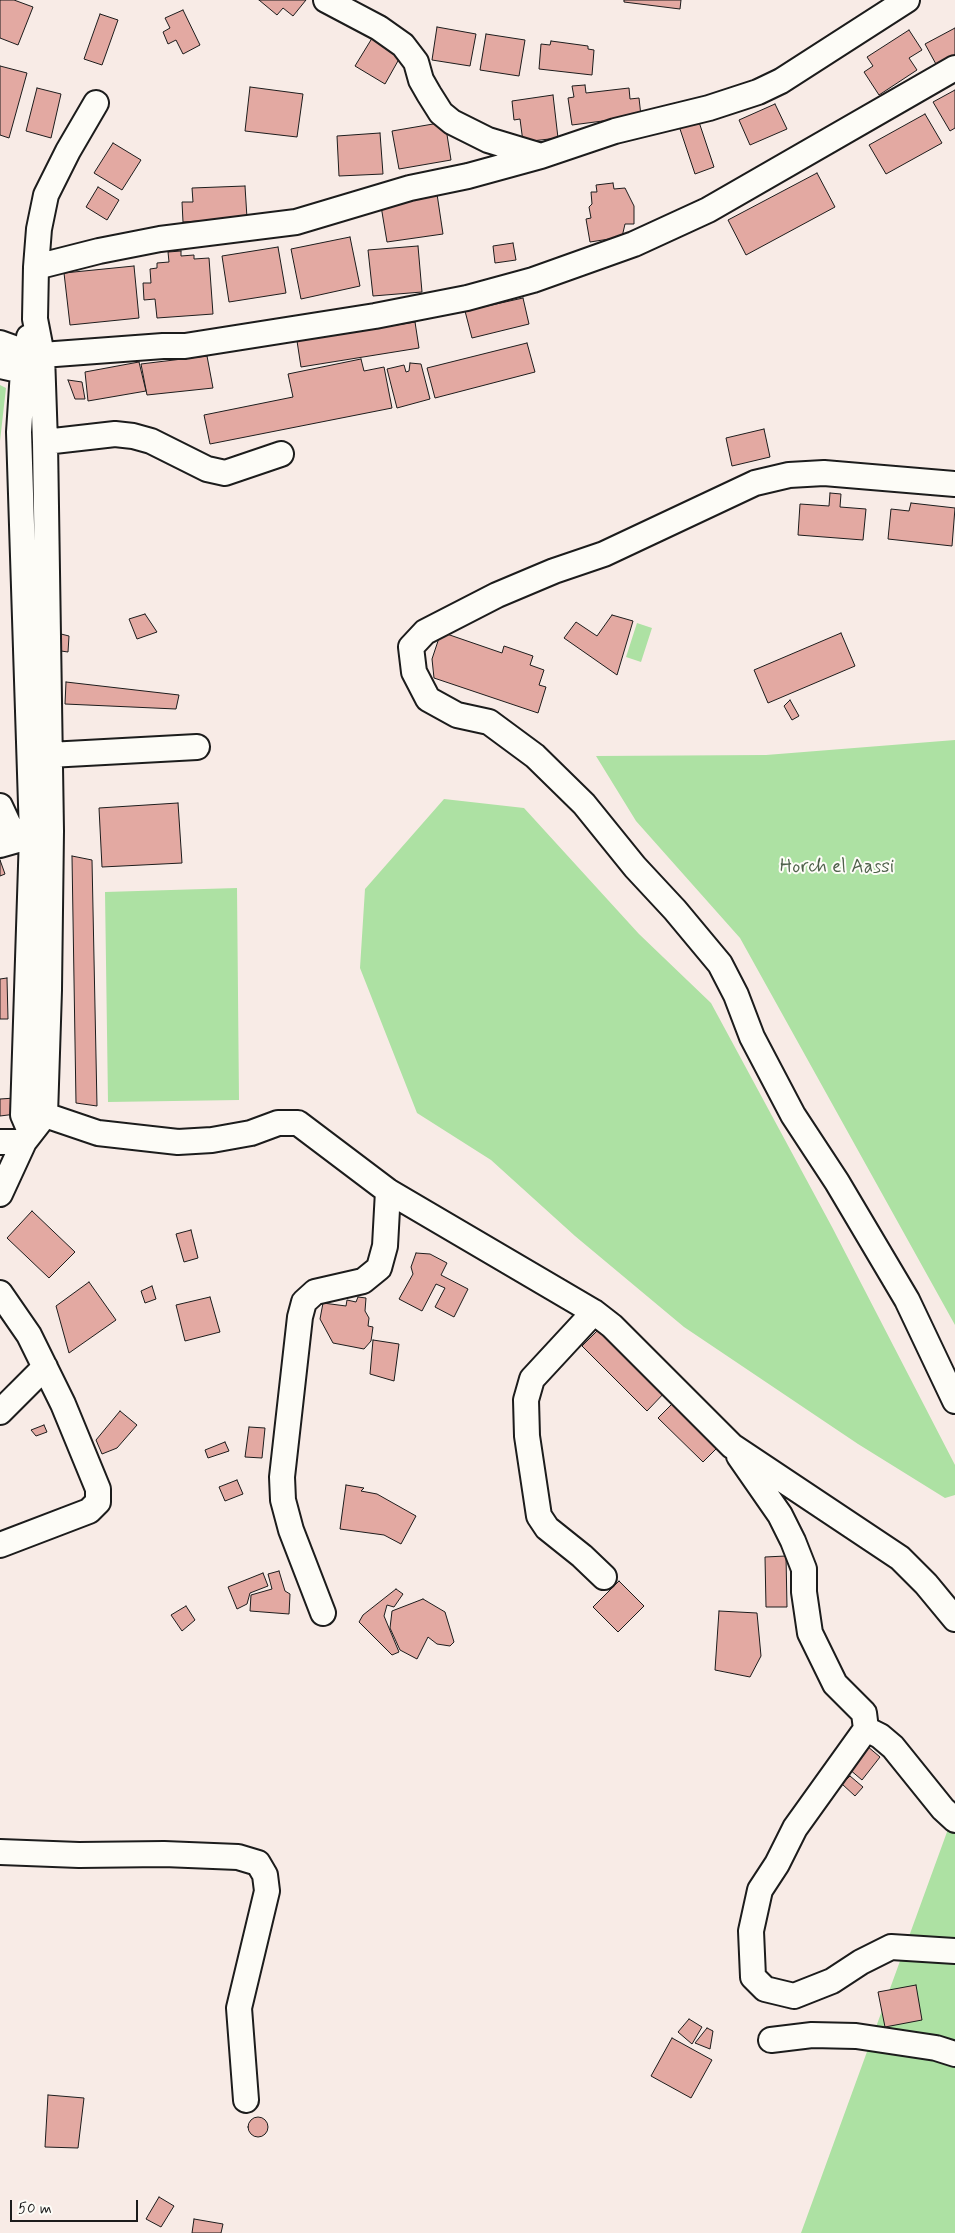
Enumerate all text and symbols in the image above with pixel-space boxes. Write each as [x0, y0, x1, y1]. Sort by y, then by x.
park label: Horch el Aassi [780, 857, 894, 879]
scale bar [12, 2190, 140, 2222]
text: 50 m [18, 2199, 52, 2219]

